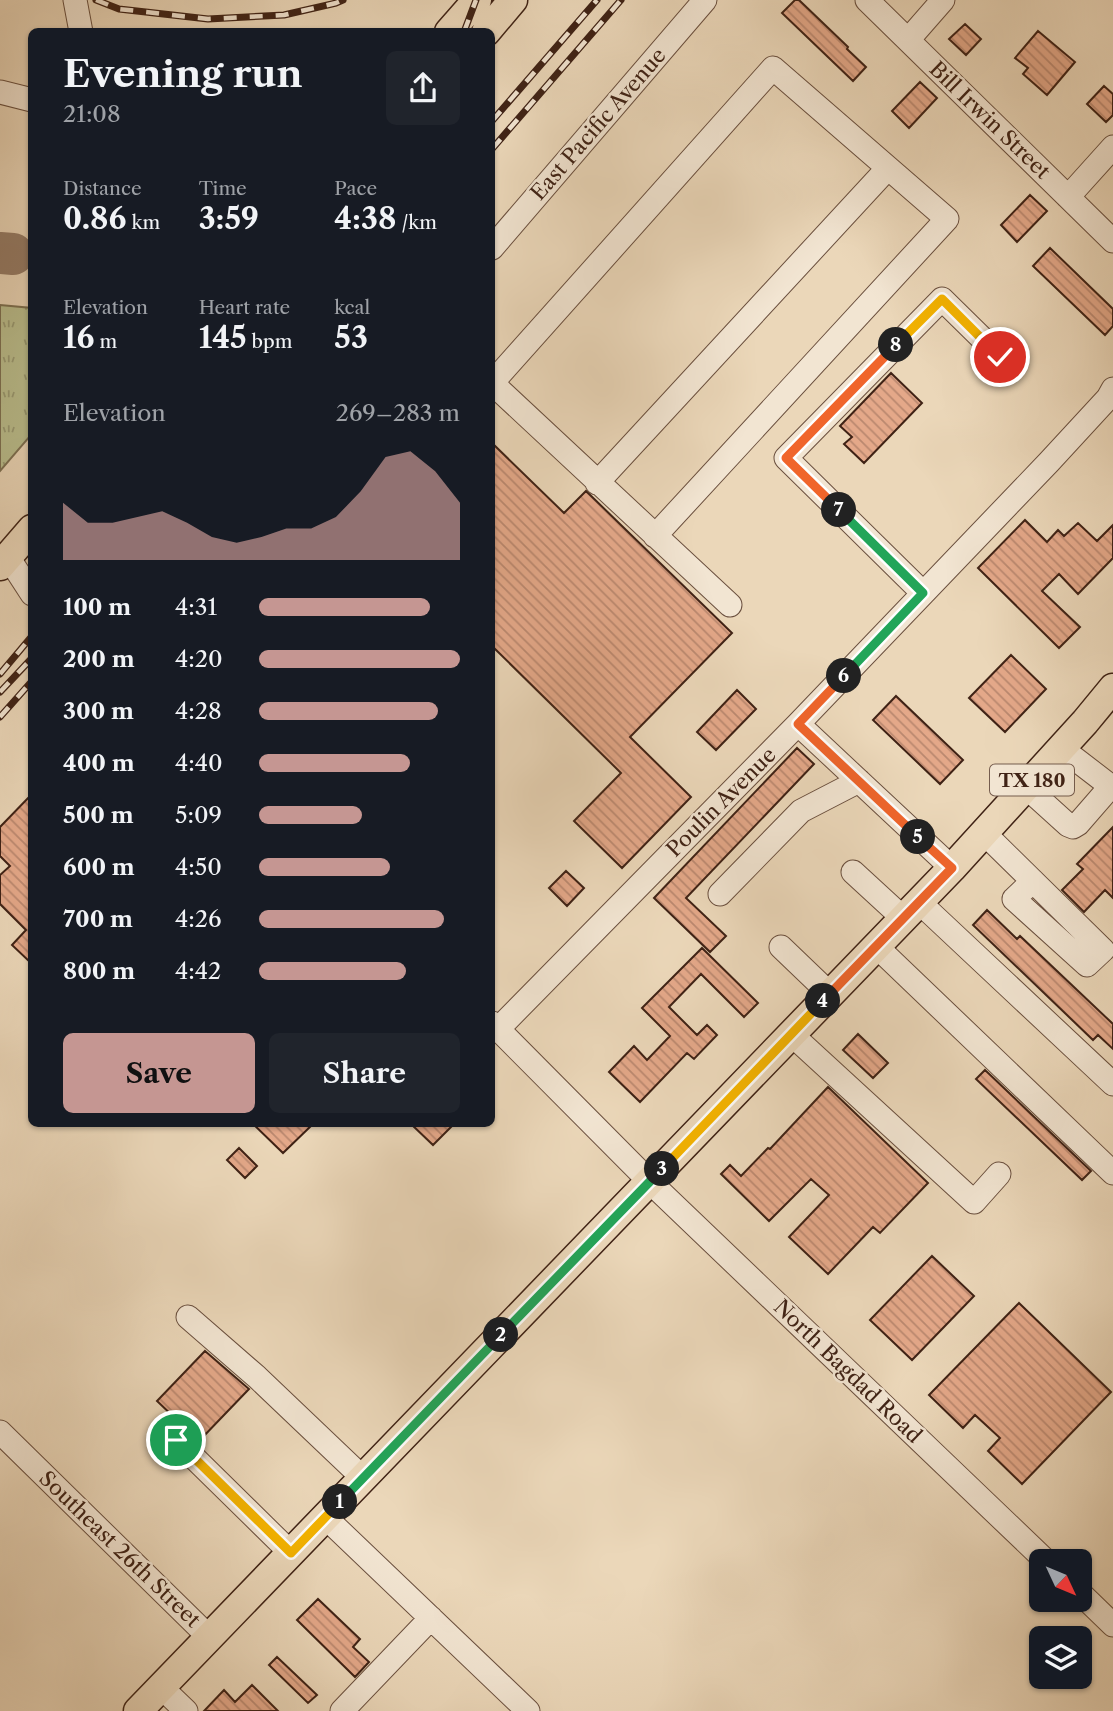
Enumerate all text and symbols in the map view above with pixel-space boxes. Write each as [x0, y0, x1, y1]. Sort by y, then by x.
street label: East Pacific Avenue [525, 43, 671, 205]
text: Evening run [63, 50, 303, 97]
button: share [386, 51, 460, 125]
street label: Bill Irwin Street [925, 56, 1056, 184]
text: 21:08 [63, 100, 121, 128]
text: Distance [63, 177, 142, 200]
text: Time [199, 177, 247, 200]
text: Pace [334, 177, 377, 200]
text: 0.86 [63, 200, 126, 237]
text: 3:59 [199, 200, 259, 237]
text: 4:38 [334, 200, 396, 237]
text: km [126, 211, 160, 234]
text: /km [396, 211, 437, 234]
text: Elevation [63, 296, 148, 319]
text: Heart rate [199, 296, 290, 319]
text: kcal [334, 296, 370, 319]
text: 16 [63, 319, 94, 356]
text: 145 [199, 319, 247, 356]
text: 53 [334, 319, 368, 356]
pin [970, 327, 1030, 387]
pin: 8 [878, 328, 914, 362]
text: m [94, 330, 117, 353]
text: bpm [247, 330, 292, 353]
text: 8 [890, 333, 901, 356]
icon: check [981, 338, 1019, 376]
text: Elevation [63, 399, 166, 427]
text: 269–283 m [336, 399, 460, 427]
pin: 7 [822, 492, 856, 528]
text: 7 [834, 498, 843, 521]
text: 100 m [63, 593, 131, 621]
text: 4:31 [175, 593, 217, 621]
text: 200 m [63, 645, 135, 673]
text: 4:20 [175, 645, 223, 673]
pin: 6 [826, 658, 862, 694]
text: 6 [838, 664, 849, 687]
text: 300 m [63, 697, 134, 725]
text: 4:28 [175, 697, 222, 725]
street label: Poulin Avenue [661, 742, 781, 862]
text: 400 m [63, 749, 135, 777]
text: 4:40 [175, 749, 223, 777]
road number: TX 180 [990, 764, 1074, 796]
text: 500 m [63, 801, 134, 829]
text: 5:09 [175, 801, 222, 829]
pin: 5 [900, 820, 936, 854]
text: 5 [912, 825, 923, 848]
text: 600 m [63, 853, 135, 881]
text: 4:50 [175, 853, 222, 881]
text: 700 m [63, 905, 133, 933]
text: 4:26 [175, 905, 221, 933]
text: 800 m [63, 957, 135, 985]
text: 4:42 [175, 957, 221, 985]
pin: 4 [806, 984, 840, 1018]
text: 4 [817, 989, 828, 1012]
button: Save [63, 1033, 255, 1113]
button: Share [269, 1033, 460, 1113]
pin: 3 [644, 1152, 680, 1186]
text: 3 [656, 1157, 667, 1180]
street label: North Bagdad Road [769, 1294, 927, 1448]
pin: 2 [484, 1318, 518, 1352]
text: 2 [495, 1323, 506, 1346]
pin [146, 1410, 206, 1470]
icon: arrive [157, 1421, 195, 1459]
street label: Southeast 26th Street [34, 1466, 206, 1633]
pin: 1 [322, 1484, 358, 1520]
text: 1 [335, 1490, 344, 1513]
north arrow [1029, 1549, 1092, 1612]
map controls [1029, 1549, 1092, 1689]
button: layers [1029, 1626, 1092, 1689]

